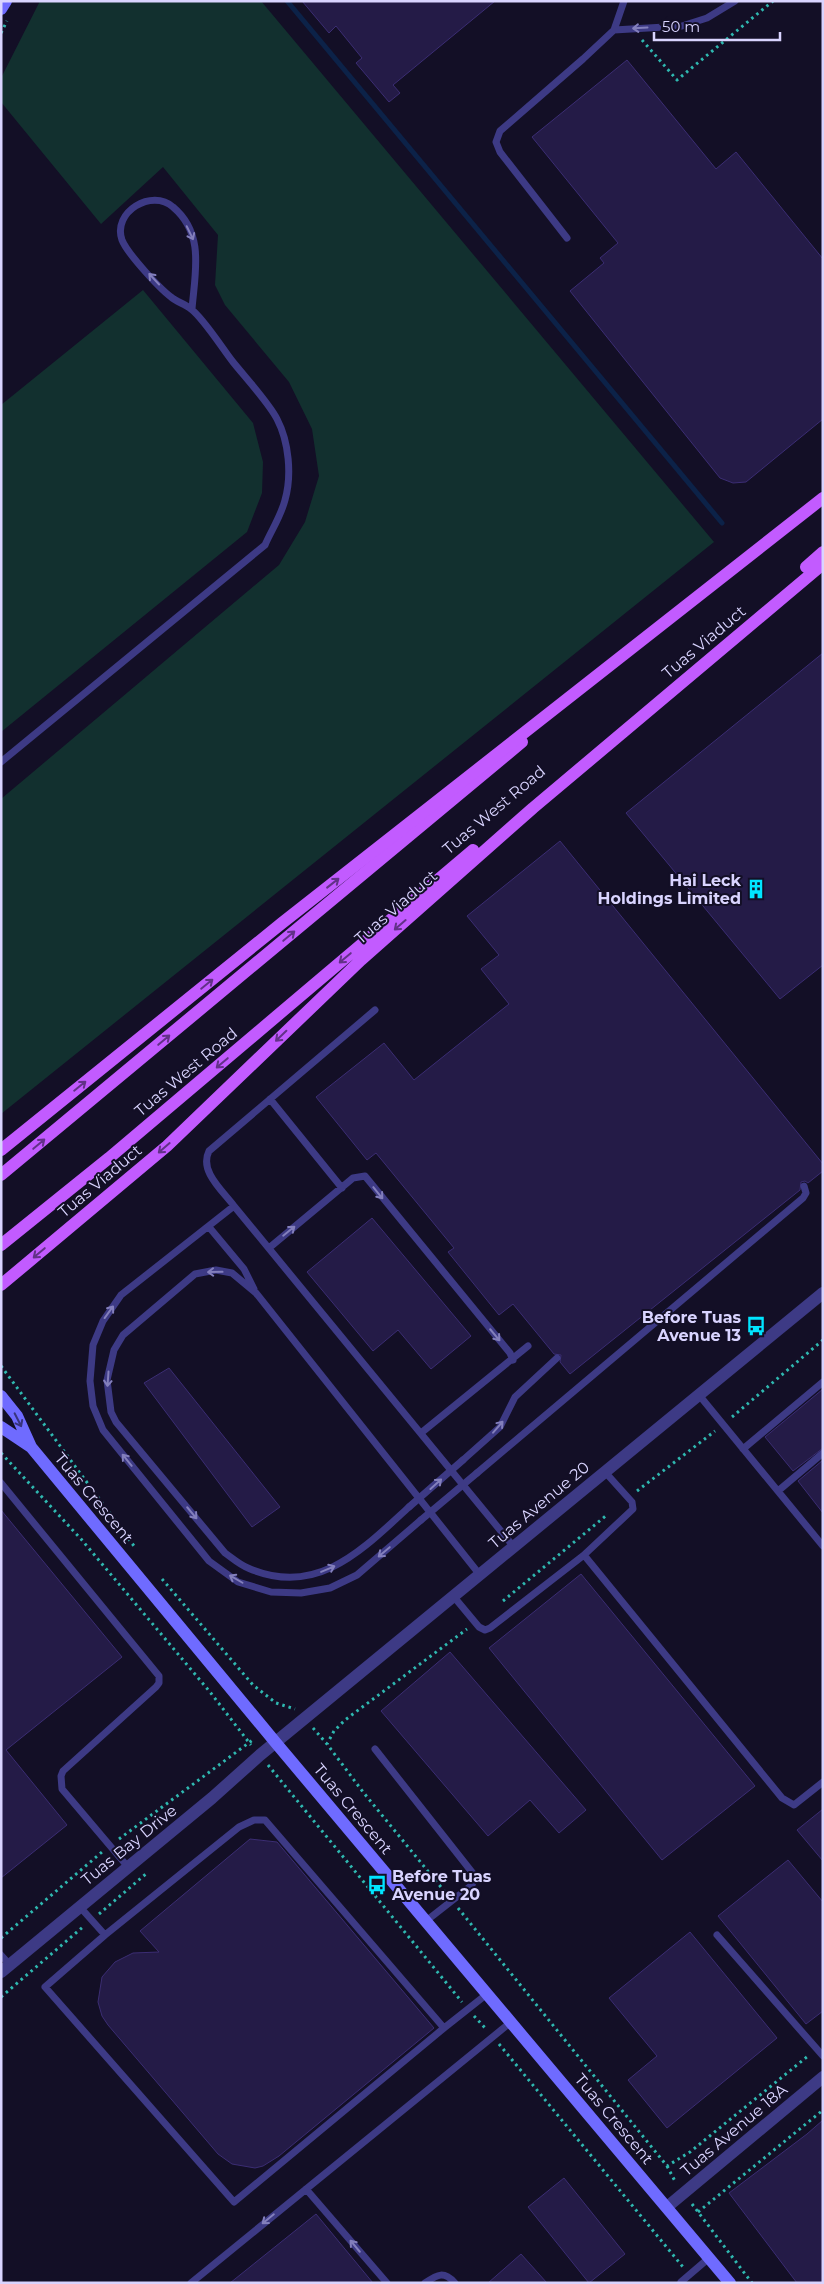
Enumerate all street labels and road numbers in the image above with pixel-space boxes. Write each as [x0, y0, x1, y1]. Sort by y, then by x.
street label: Tuas Viaduct [658, 601, 750, 682]
street label: Tuas West Road [439, 762, 549, 858]
street label: Tuas Viaduct [351, 866, 441, 948]
street label: Tuas West Road [131, 1024, 241, 1120]
street label: Tuas Viaduct [54, 1140, 146, 1221]
street label: Tuas Crescent [51, 1449, 138, 1547]
street label: Tuas Avenue 20 [485, 1457, 593, 1553]
street label: Tuas Crescent [310, 1760, 397, 1858]
street label: Tuas Bay Drive [78, 1801, 180, 1889]
street label: Tuas Crescent [571, 2070, 658, 2168]
street label: Tuas Avenue 18A [677, 2080, 791, 2180]

